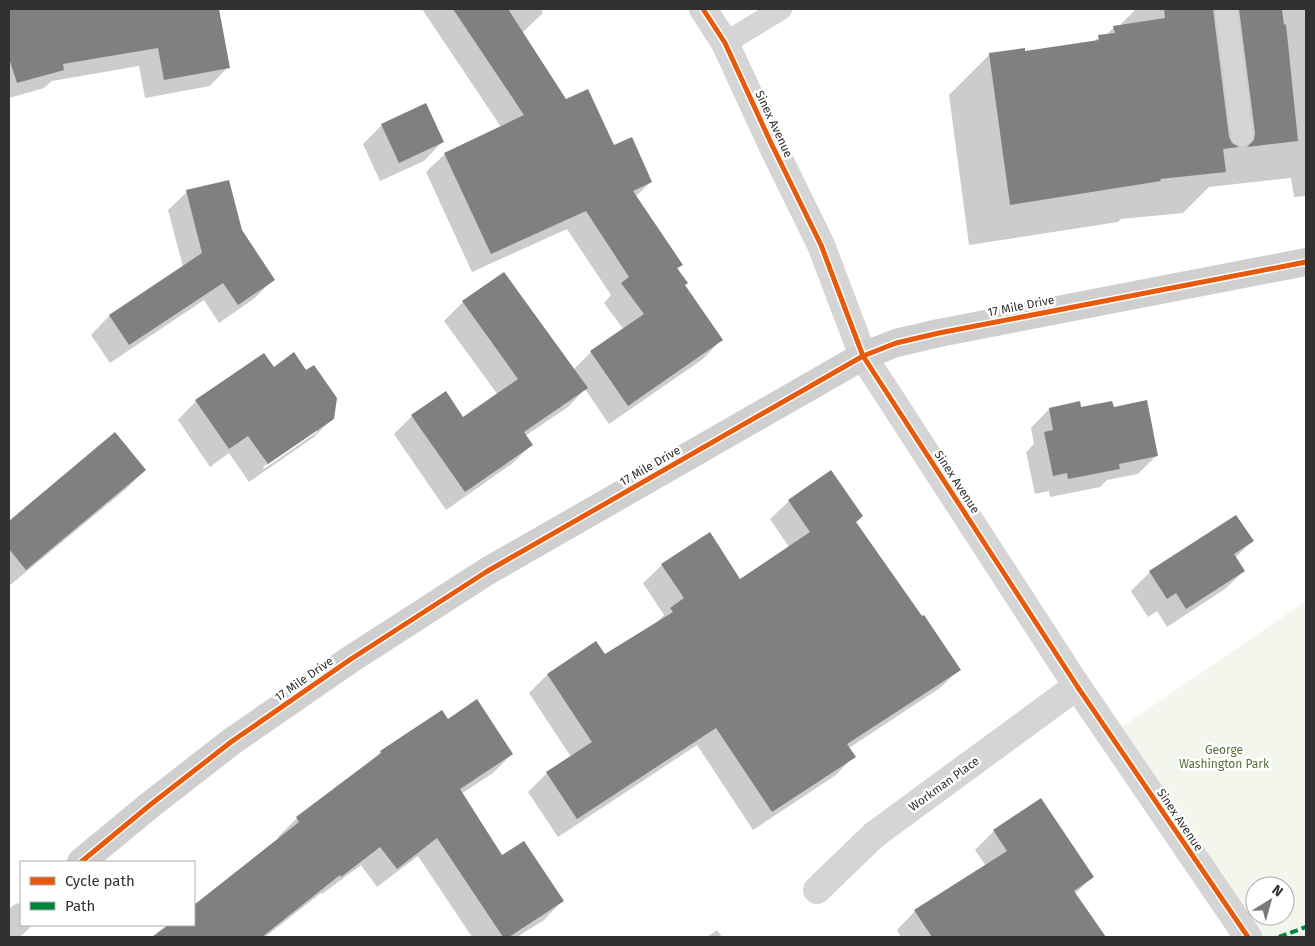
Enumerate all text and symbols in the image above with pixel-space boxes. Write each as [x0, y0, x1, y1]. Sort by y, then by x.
street label: Sinex Avenue [752, 88, 796, 160]
street label: 17 Mile Drive [986, 293, 1056, 319]
street label: 17 Mile Drive [617, 443, 683, 489]
street label: Sinex Avenue [931, 448, 983, 516]
street label: 17 Mile Drive [272, 654, 336, 704]
park label: George Washington Park [1179, 743, 1270, 771]
street label: Workman Place [906, 754, 982, 814]
street label: Sinex Avenue [1154, 786, 1206, 854]
legend [20, 861, 195, 926]
text: Cycle path [65, 872, 135, 890]
north arrow [1245, 876, 1295, 926]
text: N [1269, 881, 1286, 901]
text: Path [65, 897, 95, 915]

